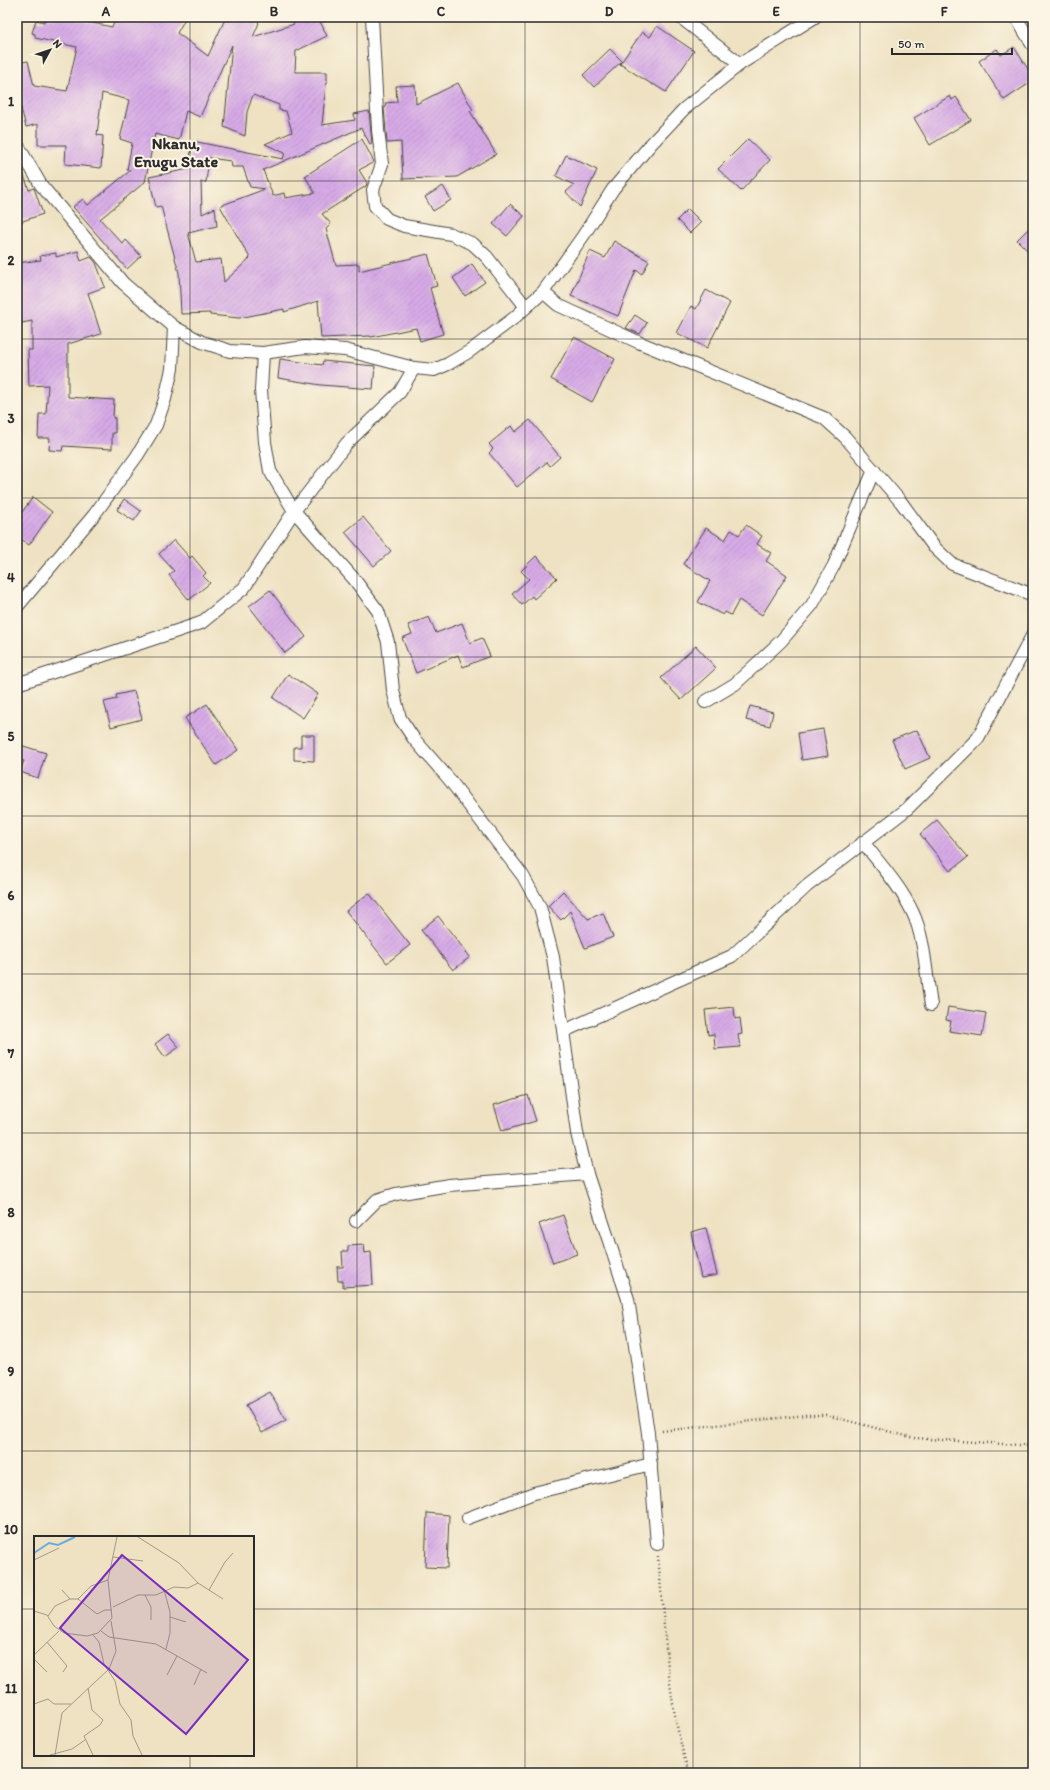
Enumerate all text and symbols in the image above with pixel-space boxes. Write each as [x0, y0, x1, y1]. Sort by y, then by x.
text: A [101, 4, 111, 19]
text: B [270, 4, 279, 19]
text: C [437, 4, 446, 19]
text: D [605, 4, 614, 19]
text: E [772, 4, 780, 19]
text: F [941, 4, 948, 19]
north arrow [30, 30, 70, 70]
scale bar [892, 30, 1012, 56]
text: N [50, 37, 65, 51]
text: 50 m [898, 37, 924, 51]
text: 1 [8, 94, 14, 109]
district label: Nkanu, Enugu State [134, 134, 218, 172]
text: 2 [8, 253, 15, 268]
text: 3 [7, 411, 15, 426]
text: 4 [7, 570, 15, 585]
text: 5 [8, 729, 15, 744]
text: 6 [8, 888, 15, 903]
text: 7 [7, 1046, 15, 1061]
text: 8 [7, 1205, 15, 1220]
text: 9 [8, 1364, 15, 1379]
text: 10 [4, 1522, 18, 1537]
inset map [34, 1536, 254, 1756]
text: 11 [5, 1681, 17, 1696]

